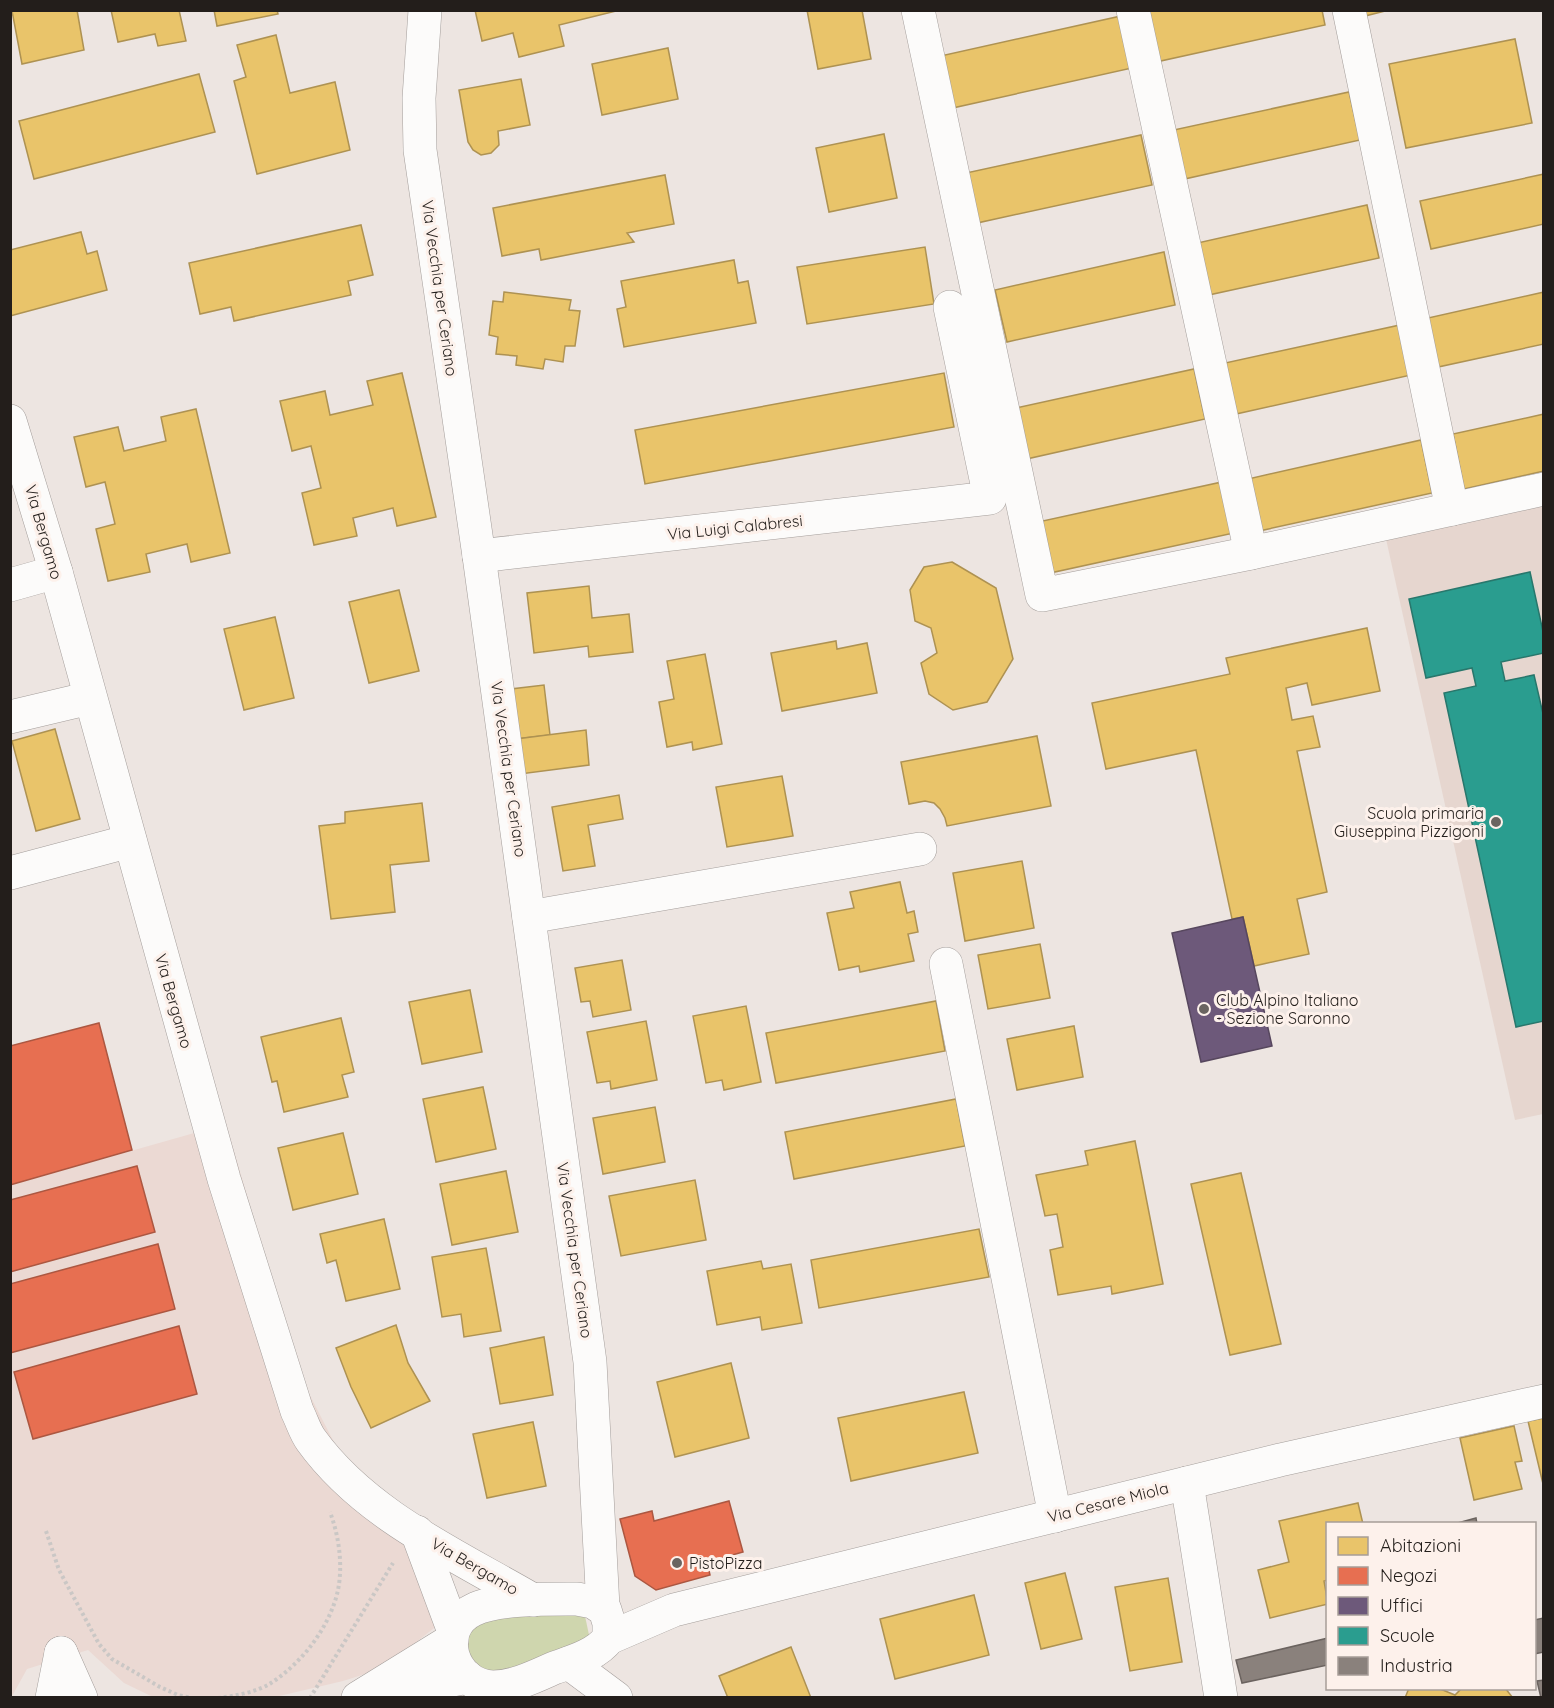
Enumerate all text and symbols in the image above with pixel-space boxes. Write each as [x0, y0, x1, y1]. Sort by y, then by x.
street label: Via Vecchia per Ceriano [418, 199, 462, 377]
street label: Via Bergamo [21, 482, 67, 582]
street label: Via Luigi Calabresi [666, 510, 804, 544]
street label: Via Vecchia per Ceriano [487, 680, 531, 858]
place label: Scuola primaria Giuseppina Pizzigoni [1334, 803, 1484, 841]
marker: Scuola primaria Giuseppina Pizzigoni [1489, 815, 1503, 829]
street label: Via Bergamo [151, 951, 197, 1051]
place label: Club Alpino Italiano - Sezione Saronno [1216, 990, 1358, 1028]
marker: Club Alpino Italiano - Sezione Saronno [1197, 1002, 1211, 1016]
street label: Via Vecchia per Ceriano [553, 1161, 597, 1339]
street label: Via Cesare Miola [1045, 1477, 1171, 1527]
legend [1326, 1522, 1536, 1690]
street label: Via Bergamo [428, 1533, 522, 1599]
text: Abitazioni [1380, 1534, 1461, 1557]
place label: PistoPizza [689, 1553, 762, 1573]
marker: PistoPizza [670, 1556, 684, 1570]
text: Negozi [1380, 1564, 1437, 1587]
text: Uffici [1380, 1594, 1423, 1617]
text: Scuole [1380, 1624, 1435, 1647]
text: Industria [1380, 1654, 1453, 1677]

